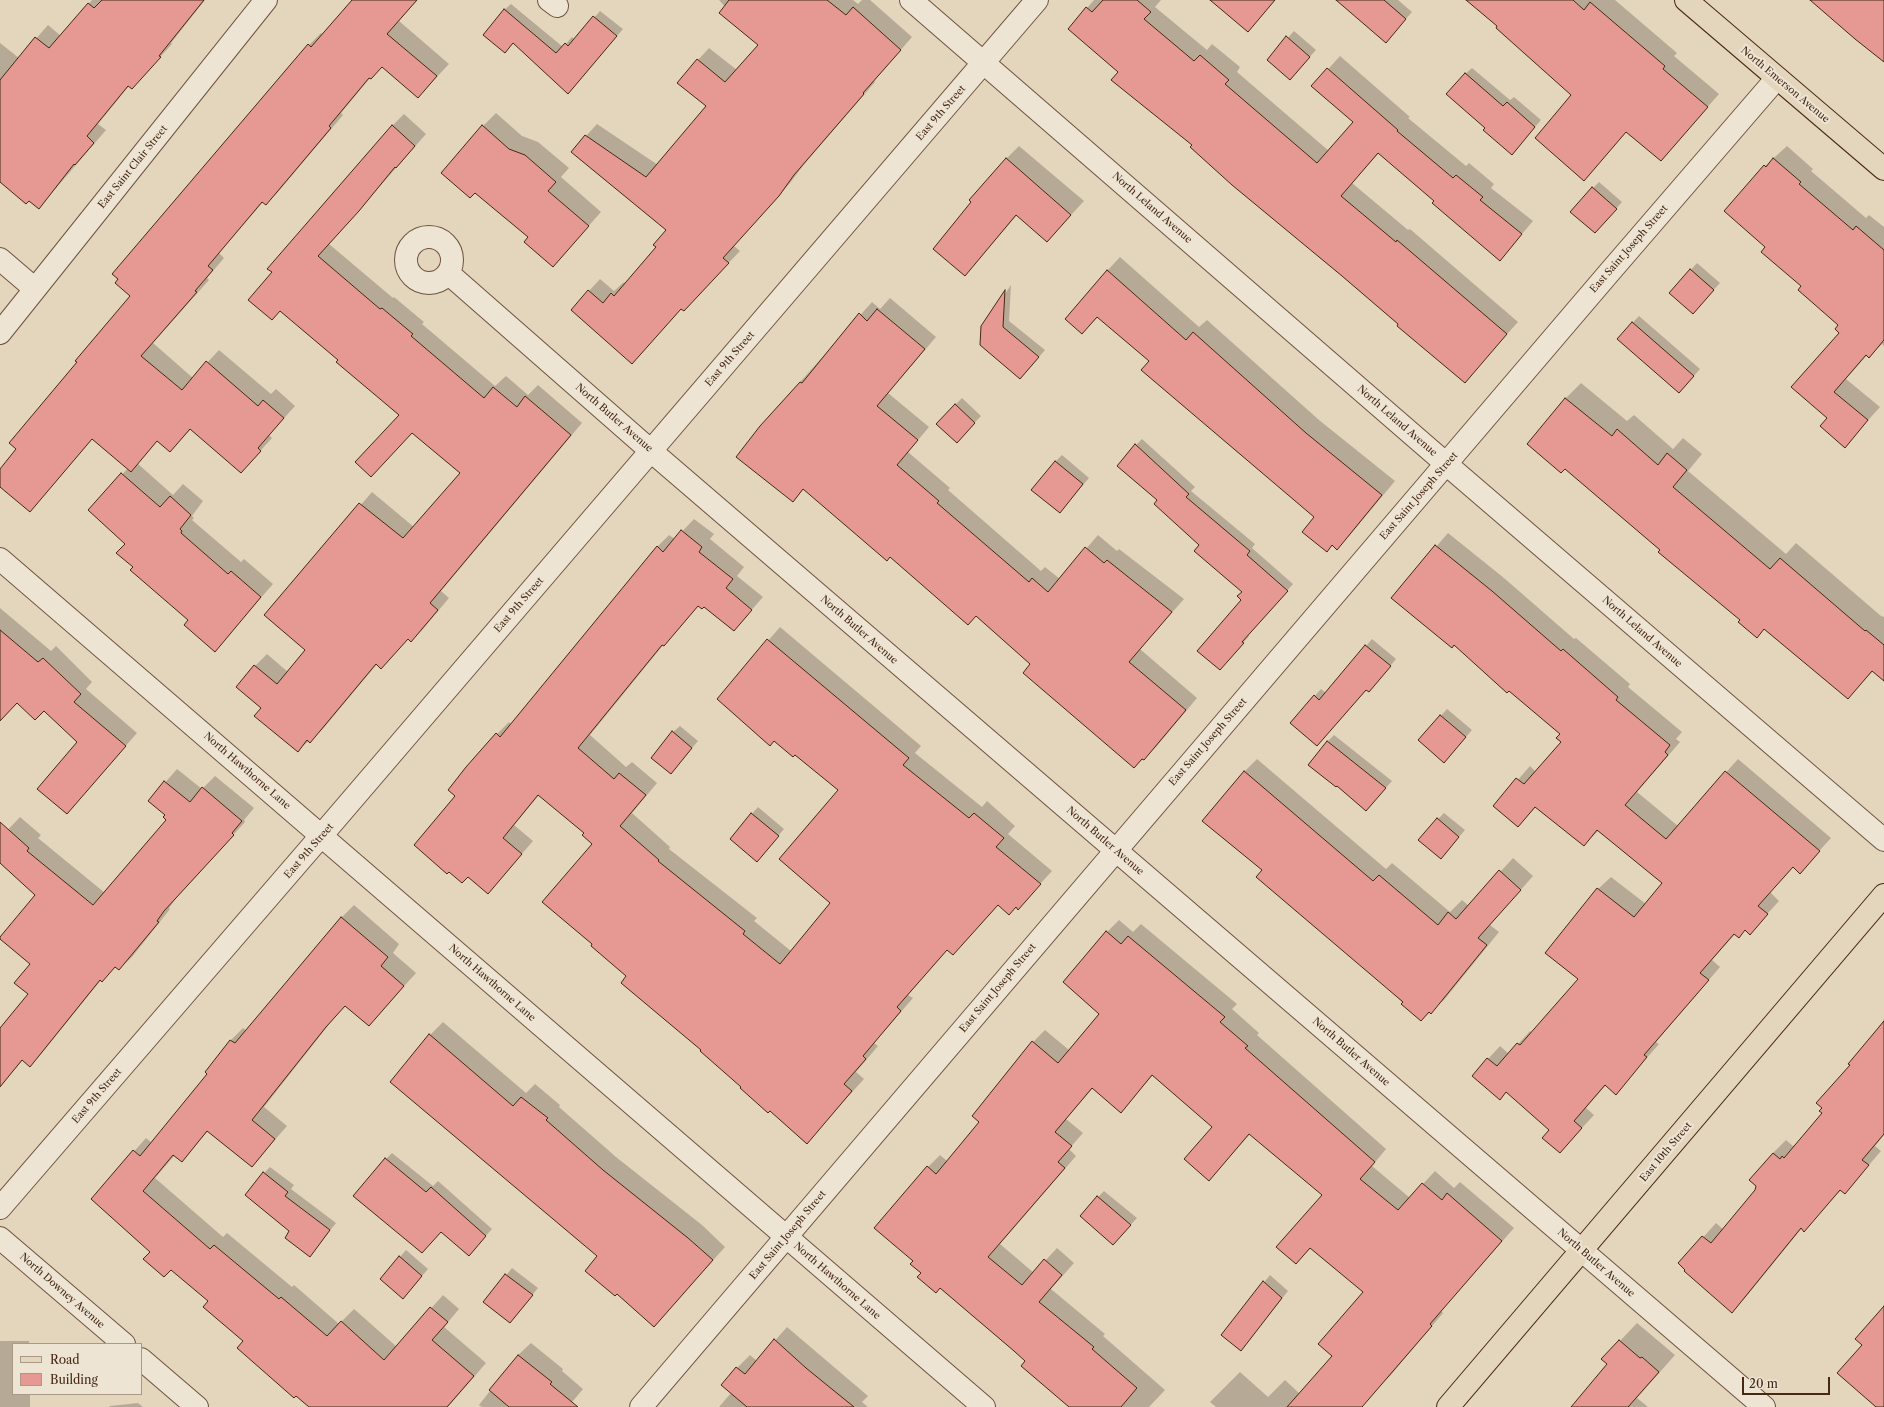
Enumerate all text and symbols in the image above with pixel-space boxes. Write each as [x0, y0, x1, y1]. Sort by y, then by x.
street label: North Emerson Avenue [1738, 44, 1832, 126]
street label: East 9th Street [914, 83, 968, 143]
street label: East Saint Clair Street [96, 123, 170, 211]
street label: North Leland Avenue [1110, 170, 1194, 246]
street label: East Saint Joseph Street [1588, 203, 1670, 295]
street label: East 9th Street [703, 329, 757, 389]
street label: North Butler Avenue [573, 381, 655, 455]
street label: North Leland Avenue [1355, 383, 1439, 459]
street label: East Saint Joseph Street [1378, 450, 1460, 542]
street label: East 9th Street [492, 575, 546, 635]
street label: North Butler Avenue [818, 593, 900, 667]
street label: North Leland Avenue [1600, 594, 1684, 670]
street label: East Saint Joseph Street [1167, 696, 1249, 788]
street label: North Hawthorne Lane [201, 730, 293, 812]
street label: North Butler Avenue [1064, 804, 1146, 878]
street label: East 9th Street [282, 821, 336, 881]
street label: East Saint Joseph Street [957, 941, 1039, 1035]
street label: North Hawthorne Lane [446, 942, 538, 1024]
street label: North Butler Avenue [1310, 1015, 1392, 1089]
street label: East 9th Street [70, 1066, 124, 1126]
street label: East 10th Street [1638, 1120, 1694, 1184]
street label: East Saint Joseph Street [747, 1188, 829, 1282]
street label: North Butler Avenue [1555, 1226, 1637, 1300]
street label: North Hawthorne Lane [791, 1240, 883, 1322]
street label: North Downey Avenue [17, 1251, 107, 1331]
legend [12, 1343, 142, 1395]
text: Road [50, 1352, 80, 1367]
scale bar [1744, 1369, 1832, 1395]
text: Building [50, 1372, 98, 1387]
text: 20 m [1749, 1376, 1778, 1391]

